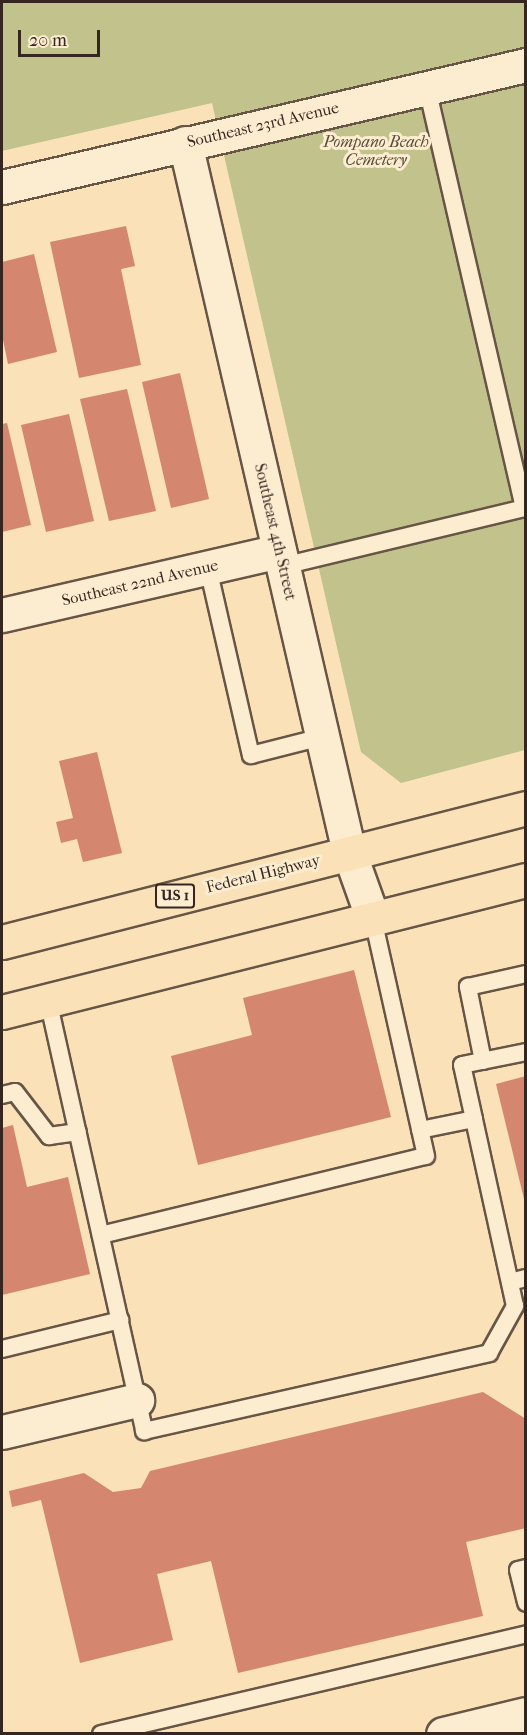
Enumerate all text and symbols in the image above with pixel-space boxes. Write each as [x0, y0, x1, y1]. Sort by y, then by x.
scale bar [21, 18, 104, 56]
text: 20 m [29, 30, 67, 51]
street label: Southeast 23rd Avenue [185, 98, 341, 152]
park label: Pompano Beach Cemetery [323, 132, 429, 170]
street label: Southeast 4th Street [250, 462, 300, 602]
street label: Southeast 22nd Avenue [60, 556, 220, 610]
street label: Federal Highway [204, 851, 322, 897]
road number: US 1 [154, 884, 196, 908]

